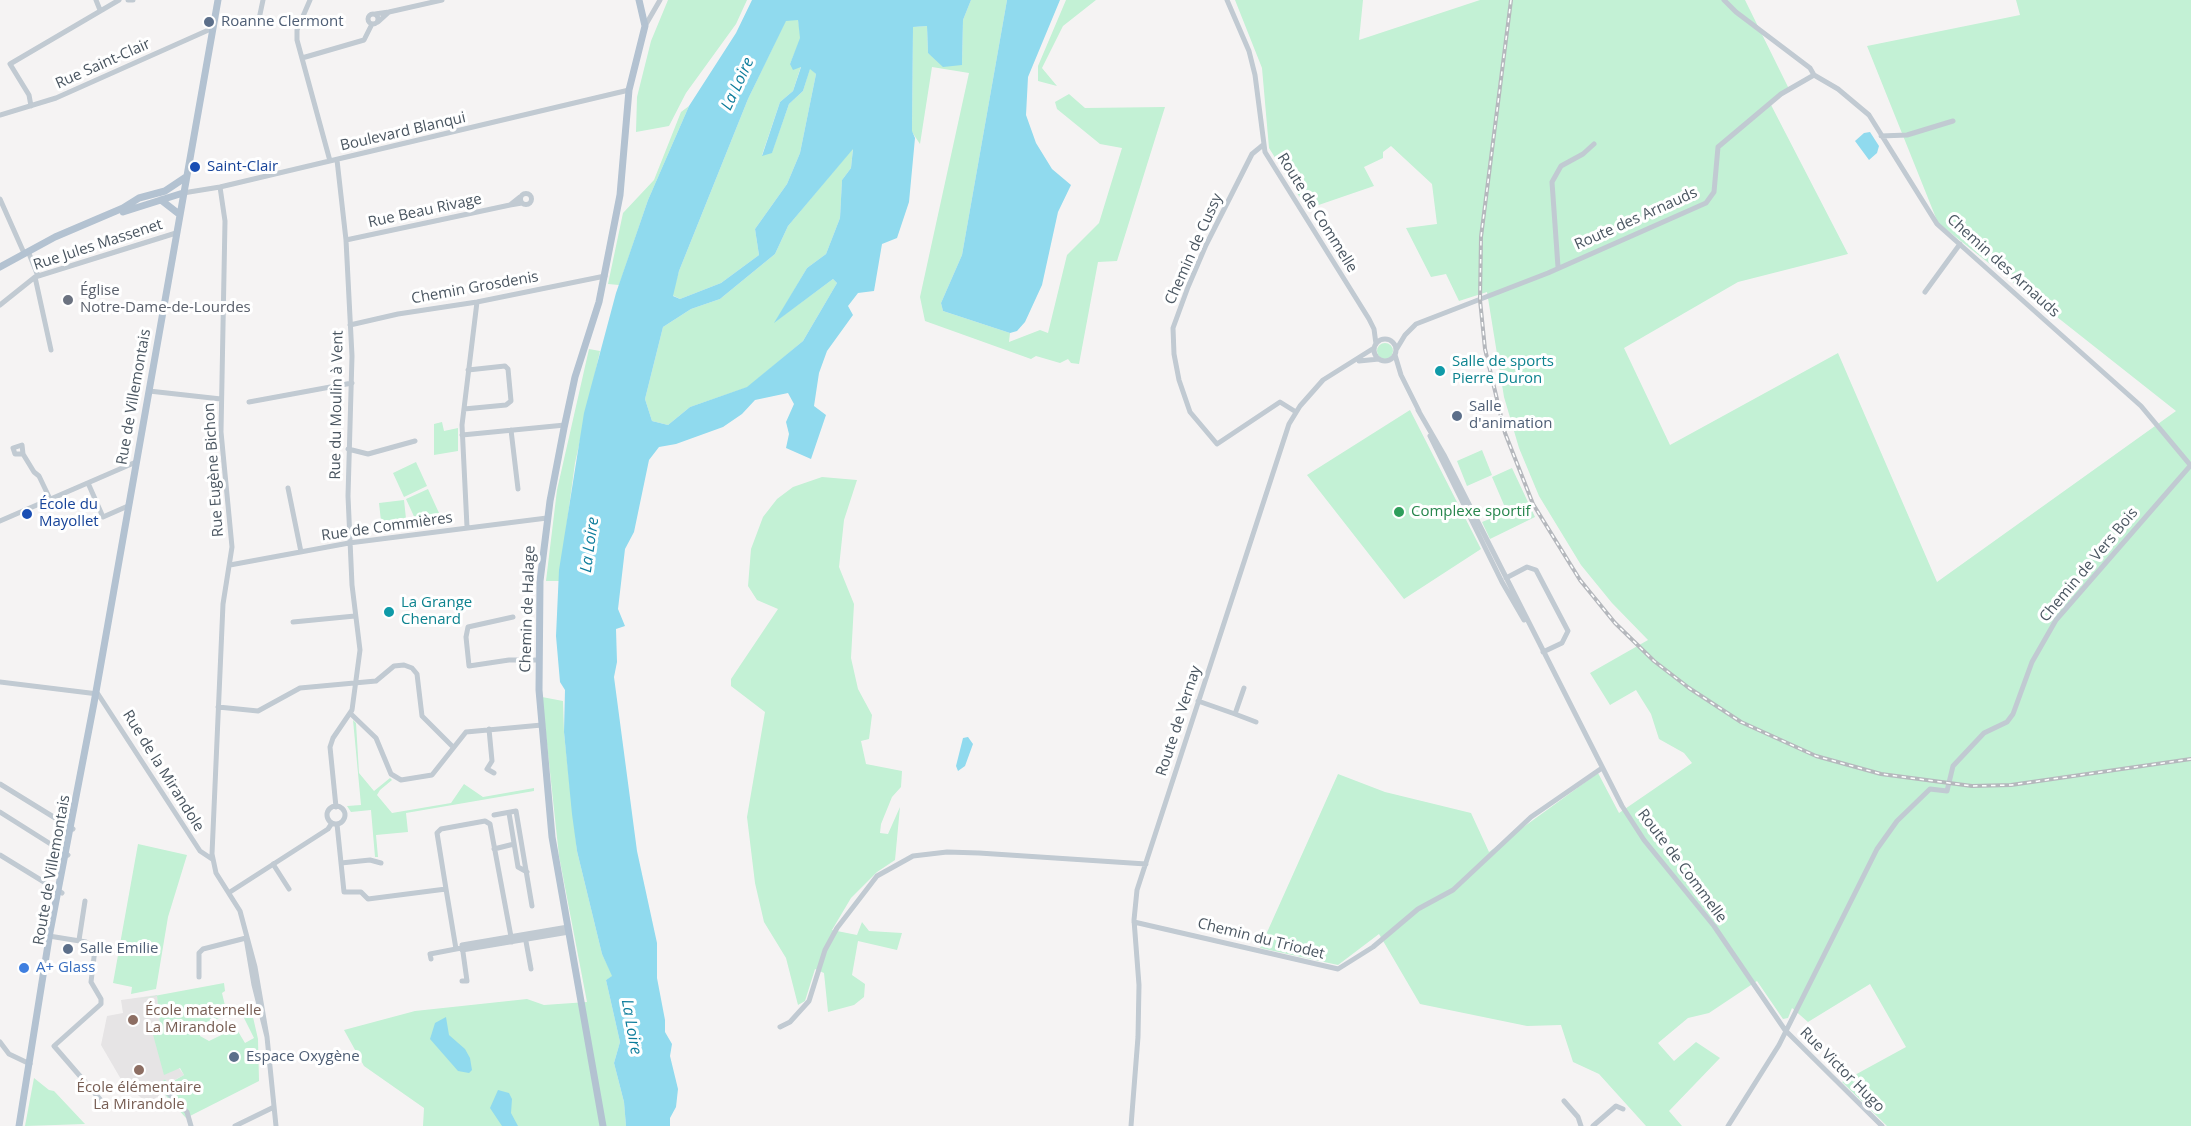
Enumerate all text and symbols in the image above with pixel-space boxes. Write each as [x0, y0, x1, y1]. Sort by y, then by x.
place label: Roanne Clermont [221, 13, 344, 31]
marker: Roanne Clermont [202, 15, 216, 29]
street label: Rue Saint-Clair [53, 35, 153, 93]
water label: La Loire [717, 55, 759, 113]
street label: Boulevard Blanqui [338, 109, 468, 155]
street label: Route de Commelle [1273, 150, 1361, 276]
place label: Saint-Clair [207, 158, 278, 176]
marker: Saint-Clair [188, 160, 202, 174]
street label: Route des Arnauds [1572, 184, 1700, 254]
street label: Rue Beau Rivage [367, 190, 483, 232]
street label: Chemin de Cussy [1161, 191, 1227, 307]
street label: Chemin des Arnauds [1943, 211, 2063, 321]
street label: Rue Jules Massenet [31, 216, 165, 274]
street label: Chemin Grosdenis [410, 268, 540, 308]
place label: Église Notre-Dame-de-Lourdes [80, 282, 251, 317]
marker: Église Notre-Dame-de-Lourdes [61, 293, 75, 307]
street label: Rue de Villemontais [113, 328, 155, 466]
street label: Rue du Moulin à Vent [327, 330, 347, 480]
place label: Salle de sports Pierre Duron [1452, 353, 1554, 388]
marker: Salle de sports Pierre Duron [1433, 364, 1447, 378]
place label: Salle d'animation [1469, 398, 1552, 433]
street label: Rue Eugène Bichon [200, 402, 228, 538]
marker: Salle d'animation [1450, 409, 1464, 423]
place label: École du Mayollet [39, 496, 99, 531]
place label: Complexe sportif [1411, 503, 1531, 521]
street label: Chemin de Vers Bois [2036, 504, 2142, 626]
marker: Complexe sportif [1392, 505, 1406, 519]
marker: École du Mayollet [20, 507, 34, 521]
street label: Rue de Commières [320, 509, 454, 545]
water label: La Loire [577, 516, 603, 574]
street label: Chemin de Halage [517, 545, 539, 673]
place label: La Grange Chenard [401, 594, 472, 629]
marker: La Grange Chenard [382, 605, 396, 619]
street label: Route de Vernay [1153, 663, 1205, 779]
street label: Rue de la Mirandole [118, 707, 208, 835]
street label: Route de Villemontais [30, 794, 74, 946]
street label: Route de Commelle [1633, 806, 1731, 926]
street label: Chemin du Triodet [1196, 915, 1326, 963]
place label: Salle Emilie [80, 940, 158, 958]
marker: Salle Emilie [61, 942, 75, 956]
place label: A+ Glass [36, 959, 95, 977]
marker: A+ Glass [17, 961, 31, 975]
water label: La Loire [617, 998, 645, 1056]
place label: École maternelle La Mirandole [145, 1002, 261, 1037]
marker: École maternelle La Mirandole [126, 1013, 140, 1027]
street label: Rue Victor Hugo [1796, 1024, 1888, 1116]
place label: Espace Oxygène [246, 1048, 360, 1066]
marker: Espace Oxygène [227, 1050, 241, 1064]
marker: École élémentaire La Mirandole [132, 1063, 146, 1077]
place label: École élémentaire La Mirandole [77, 1079, 201, 1114]

